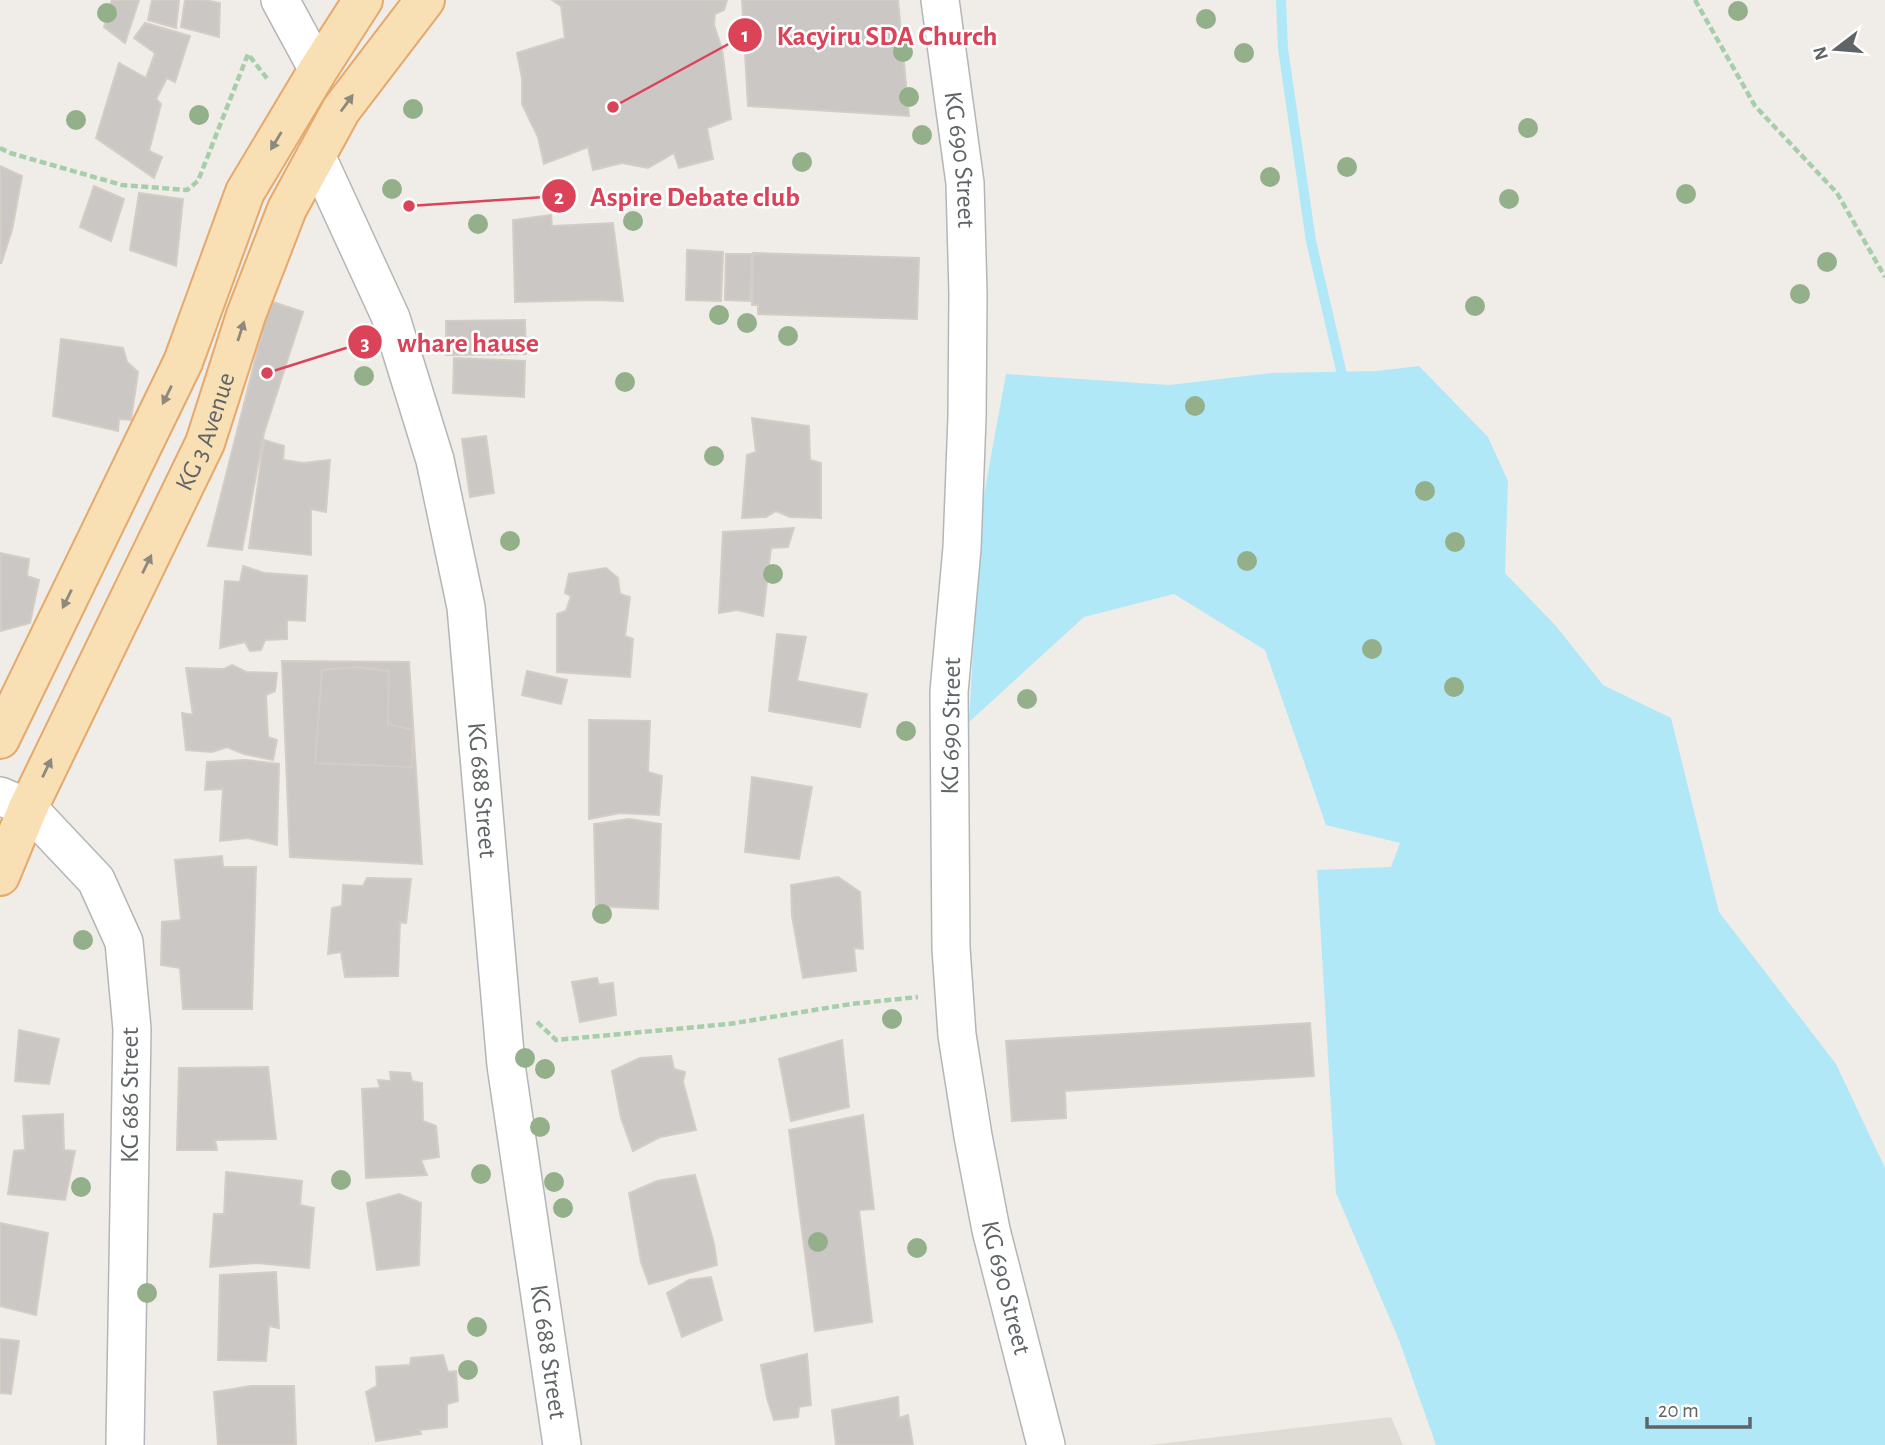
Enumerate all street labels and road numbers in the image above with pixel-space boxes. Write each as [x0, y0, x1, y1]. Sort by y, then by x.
street label: KG 690 Street [940, 90, 979, 228]
street label: KG 3 Avenue [171, 369, 240, 495]
street label: KG 690 Street [937, 657, 965, 795]
street label: KG 688 Street [463, 721, 501, 859]
street label: KG 686 Street [117, 1027, 143, 1163]
street label: KG 690 Street [976, 1218, 1035, 1357]
street label: KG 688 Street [525, 1283, 571, 1421]

